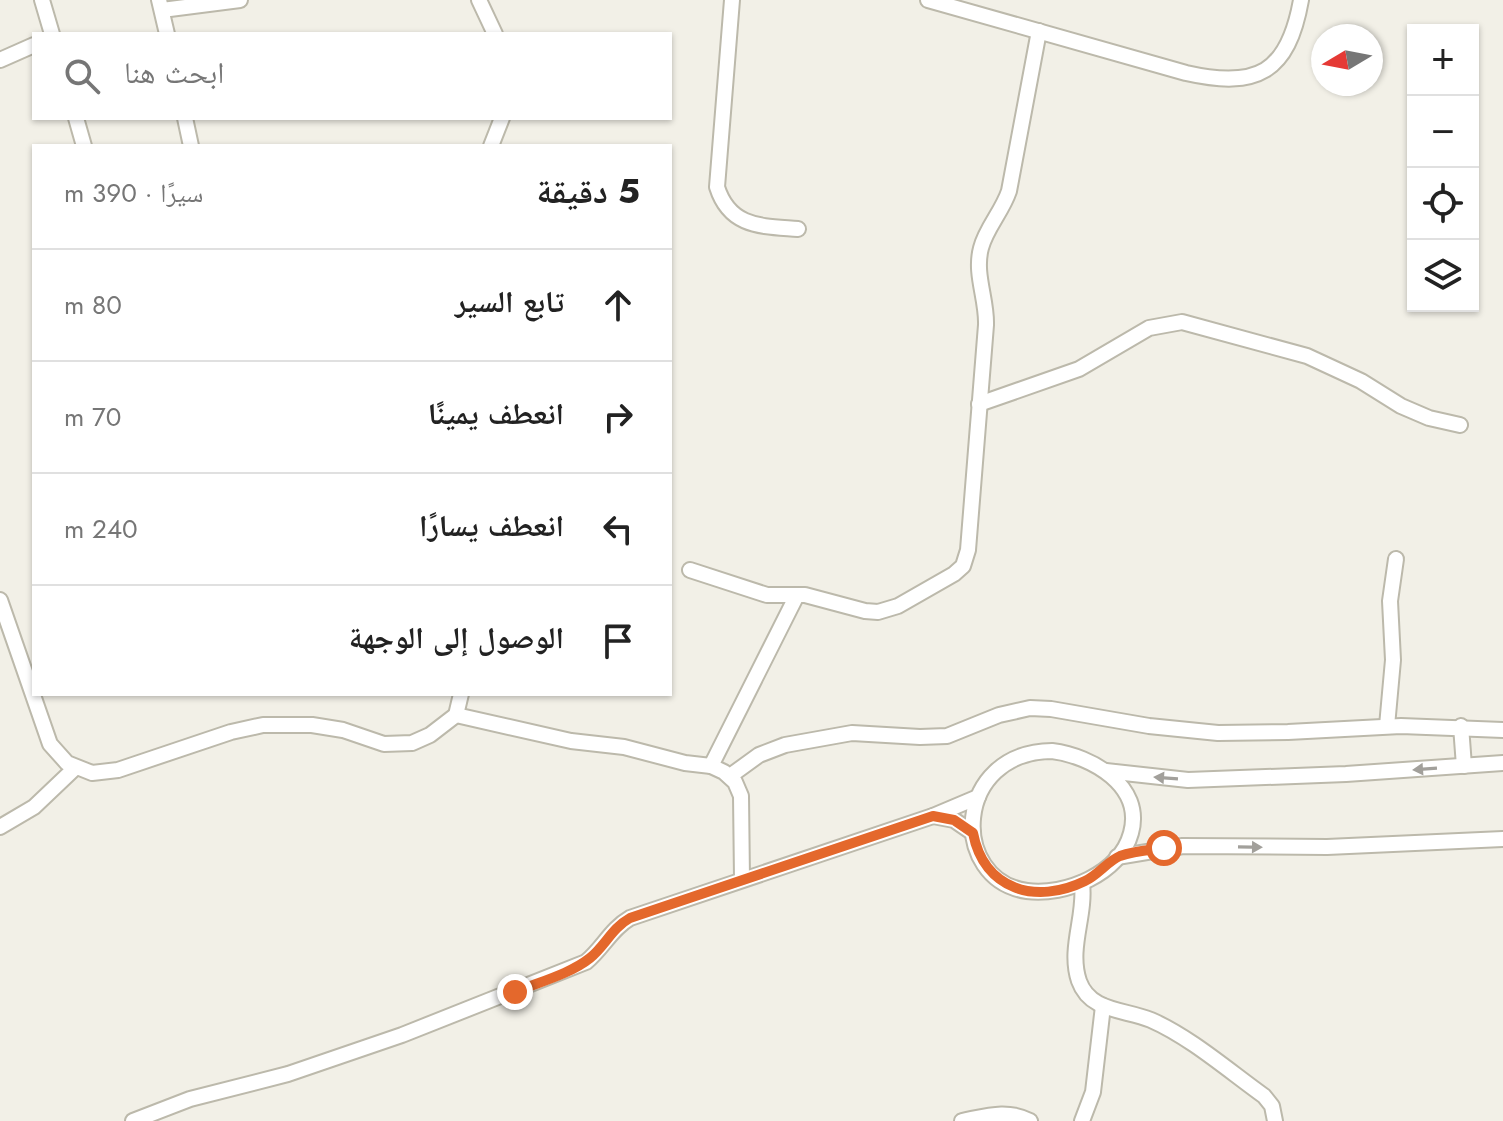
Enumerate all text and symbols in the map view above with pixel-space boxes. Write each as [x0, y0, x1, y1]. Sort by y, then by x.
north arrow [1311, 24, 1383, 96]
map controls [1407, 24, 1479, 312]
button: + [1407, 24, 1479, 96]
search box [32, 32, 672, 120]
text: ابحث هنا [124, 51, 224, 94]
icon: search [60, 54, 104, 98]
button: − [1407, 96, 1479, 168]
text: 5 دقيقة [536, 167, 640, 216]
button: locate [1407, 168, 1479, 240]
text: سيرًا · 390 m [64, 174, 203, 212]
button: layers [1407, 240, 1479, 312]
text: تابع السير [455, 280, 564, 323]
icon: ahead [596, 283, 640, 327]
text: 80 m [64, 286, 122, 324]
text: انعطف يمينًا [428, 392, 564, 435]
icon: right [596, 395, 640, 439]
text: 70 m [64, 398, 121, 436]
text: انعطف يسارًا [419, 504, 564, 547]
icon: left [596, 507, 640, 551]
text: 240 m [64, 510, 138, 548]
text: الوصول إلى الوجهة [349, 616, 564, 659]
icon: arrive [596, 619, 640, 663]
one-way arrow [1412, 763, 1437, 776]
one-way arrow [1153, 771, 1178, 784]
route start [1146, 830, 1182, 866]
one-way arrow [1238, 840, 1263, 853]
route end [497, 974, 533, 1010]

